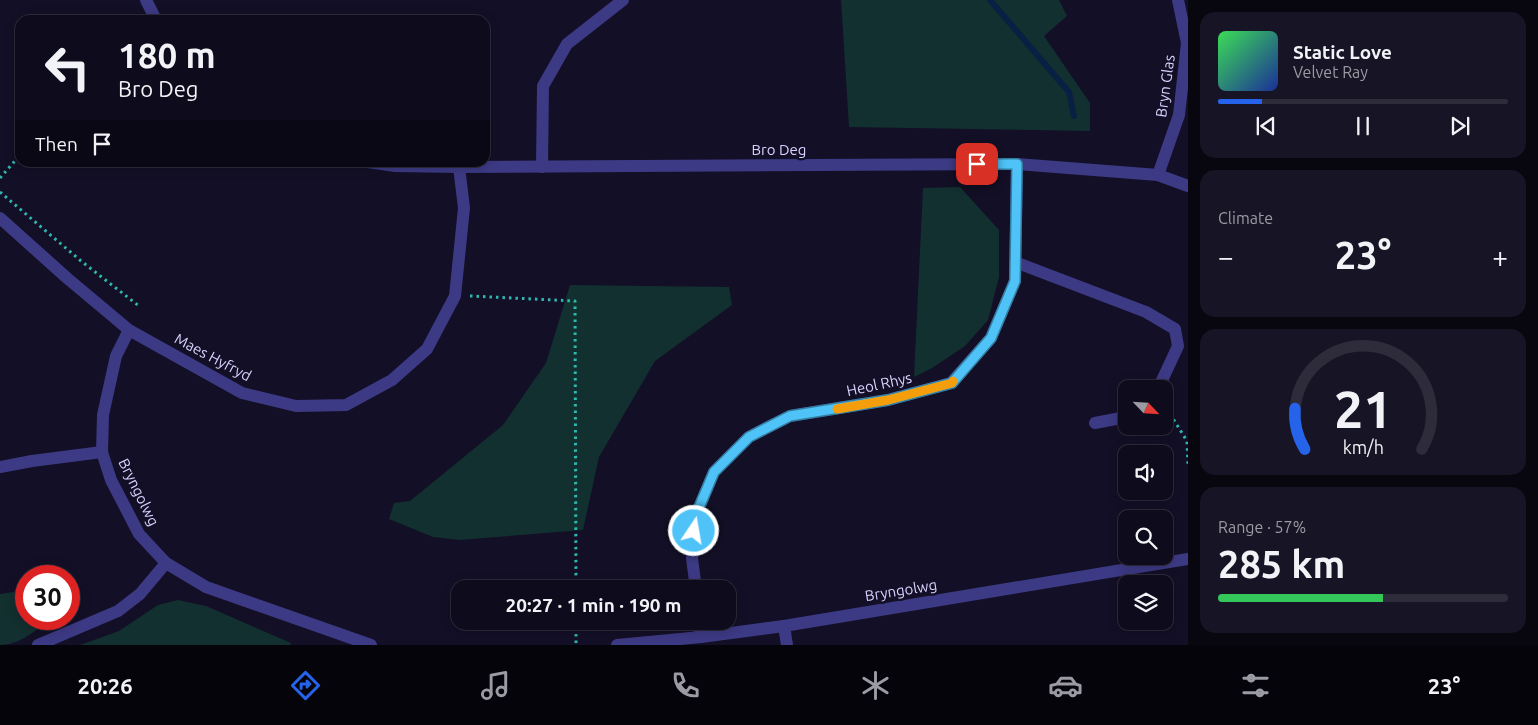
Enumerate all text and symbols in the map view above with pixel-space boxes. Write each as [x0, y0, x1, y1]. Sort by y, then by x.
icon: left [35, 35, 100, 100]
text: 180 m [118, 35, 216, 75]
text: Static Love [1293, 41, 1392, 63]
street label: Bryn Glas [1152, 54, 1178, 118]
text: Velvet Ray [1293, 63, 1368, 81]
text: Bro Deg [118, 76, 199, 101]
icon: previous [1252, 112, 1280, 140]
icon: pause [1349, 112, 1377, 140]
icon: next [1446, 112, 1474, 140]
icon: arrive [88, 130, 116, 158]
text: Then [35, 133, 78, 155]
street label: Bro Deg [752, 141, 806, 158]
pin [956, 143, 998, 185]
icon: arrive [963, 150, 991, 178]
text: Climate [1218, 209, 1273, 227]
text: 23° [1335, 234, 1391, 276]
text: − [1218, 241, 1234, 272]
text: + [1492, 241, 1508, 272]
street label: Maes Hyfryd [172, 330, 254, 384]
street label: Heol Rhys [845, 369, 913, 399]
north arrow [1118, 380, 1172, 435]
map controls [1118, 380, 1173, 630]
text: 21 [1334, 380, 1392, 438]
text: km/h [1342, 437, 1384, 457]
button: sound [1118, 445, 1173, 500]
street label: Bryngolwg [115, 456, 163, 528]
position arrow [667, 504, 719, 556]
button: search [1118, 510, 1173, 565]
text: Range · 57% [1218, 518, 1306, 536]
text: 285 km [1218, 543, 1345, 585]
speed limit sign: 30 [15, 565, 80, 630]
button: layers [1118, 575, 1173, 630]
street label: Bryngolwg [864, 576, 938, 604]
text: 20:27 · 1 min · 190 m [506, 594, 681, 616]
icon: directions [288, 668, 323, 703]
icon: music [478, 668, 513, 703]
icon: phone [668, 668, 703, 703]
icon: climate [858, 668, 893, 703]
icon: car [1048, 668, 1083, 703]
icon: filters [1238, 668, 1273, 703]
text: 20:26 [78, 673, 133, 698]
text: 23° [1428, 673, 1460, 698]

